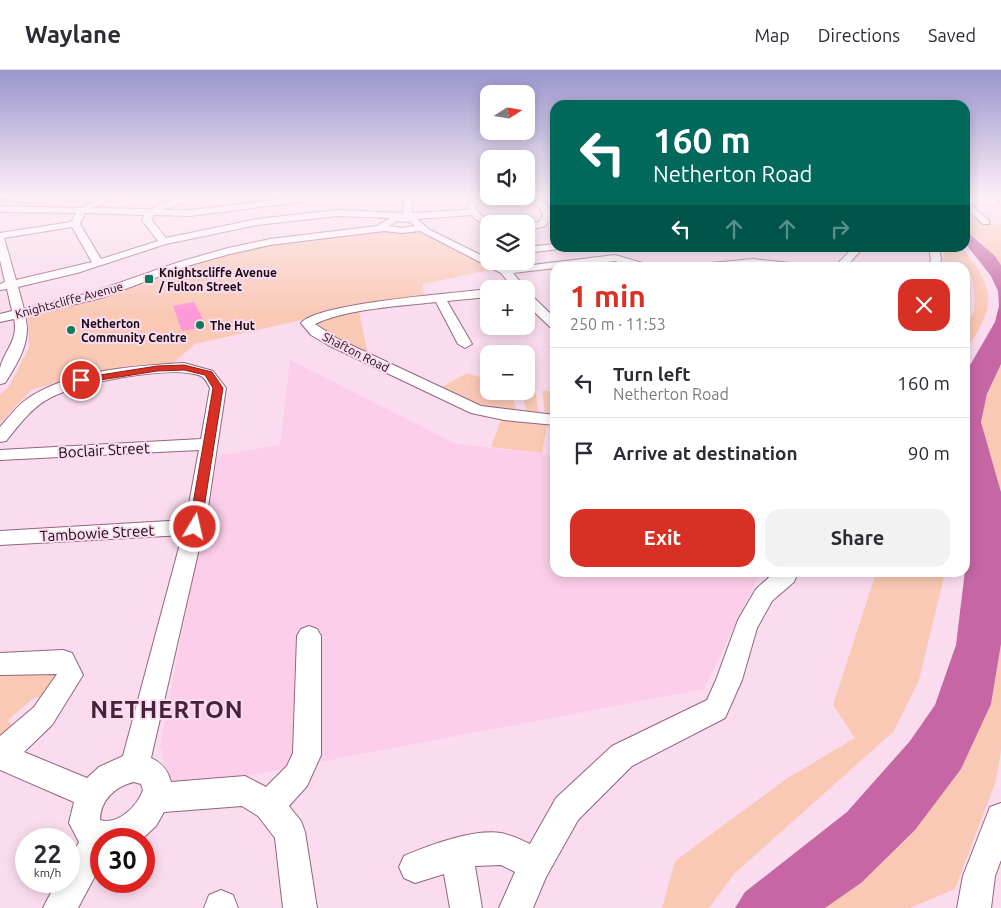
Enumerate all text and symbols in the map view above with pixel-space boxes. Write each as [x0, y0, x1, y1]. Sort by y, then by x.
text: Waylane [25, 21, 121, 48]
text: Map [754, 25, 790, 45]
text: Directions [818, 25, 900, 45]
text: Saved [928, 25, 976, 45]
north arrow [480, 85, 535, 140]
map controls [480, 85, 535, 400]
icon: left [570, 120, 635, 185]
text: 160 m [653, 120, 751, 160]
button: sound [480, 150, 535, 205]
text: Netherton Road [653, 161, 812, 186]
button: layers [480, 215, 535, 270]
icon: left [667, 215, 695, 243]
icon: ahead [720, 215, 748, 243]
icon: ahead [773, 215, 801, 243]
icon: right [826, 215, 854, 243]
place label: Knightscliffe Avenue / Fulton Street [158, 266, 277, 293]
marker: Knightscliffe Avenue / Fulton Street [143, 273, 155, 285]
street label: Knightscliffe Avenue [14, 279, 124, 321]
text: 1 min [570, 279, 646, 313]
button: close [898, 279, 950, 331]
button: + [480, 280, 535, 335]
text: 250 m · 11:53 [570, 315, 666, 333]
place label: Netherton Community Centre [81, 317, 187, 344]
marker: The Hut [194, 319, 206, 331]
place label: The Hut [210, 319, 255, 332]
marker: Netherton Community Centre [65, 324, 77, 336]
street label: Shafton Road [321, 330, 391, 374]
button: − [480, 345, 535, 400]
pin [60, 359, 102, 401]
text: Turn left [613, 363, 691, 385]
icon: arrive [67, 366, 95, 394]
icon: left [570, 369, 598, 397]
text: 160 m [897, 372, 950, 394]
text: Netherton Road [613, 385, 729, 403]
street label: Boclair Street [58, 439, 150, 461]
icon: arrive [570, 439, 598, 467]
text: Arrive at destination [613, 442, 798, 464]
text: 90 m [908, 442, 950, 464]
position arrow [168, 500, 220, 552]
button: Exit [570, 509, 755, 567]
button: Share [765, 509, 950, 567]
street label: Tambowie Street [39, 522, 155, 544]
district label: NETHERTON [90, 696, 244, 723]
speed limit sign: 30 [90, 828, 155, 893]
text: 22 [33, 840, 62, 868]
text: km/h [34, 866, 61, 879]

